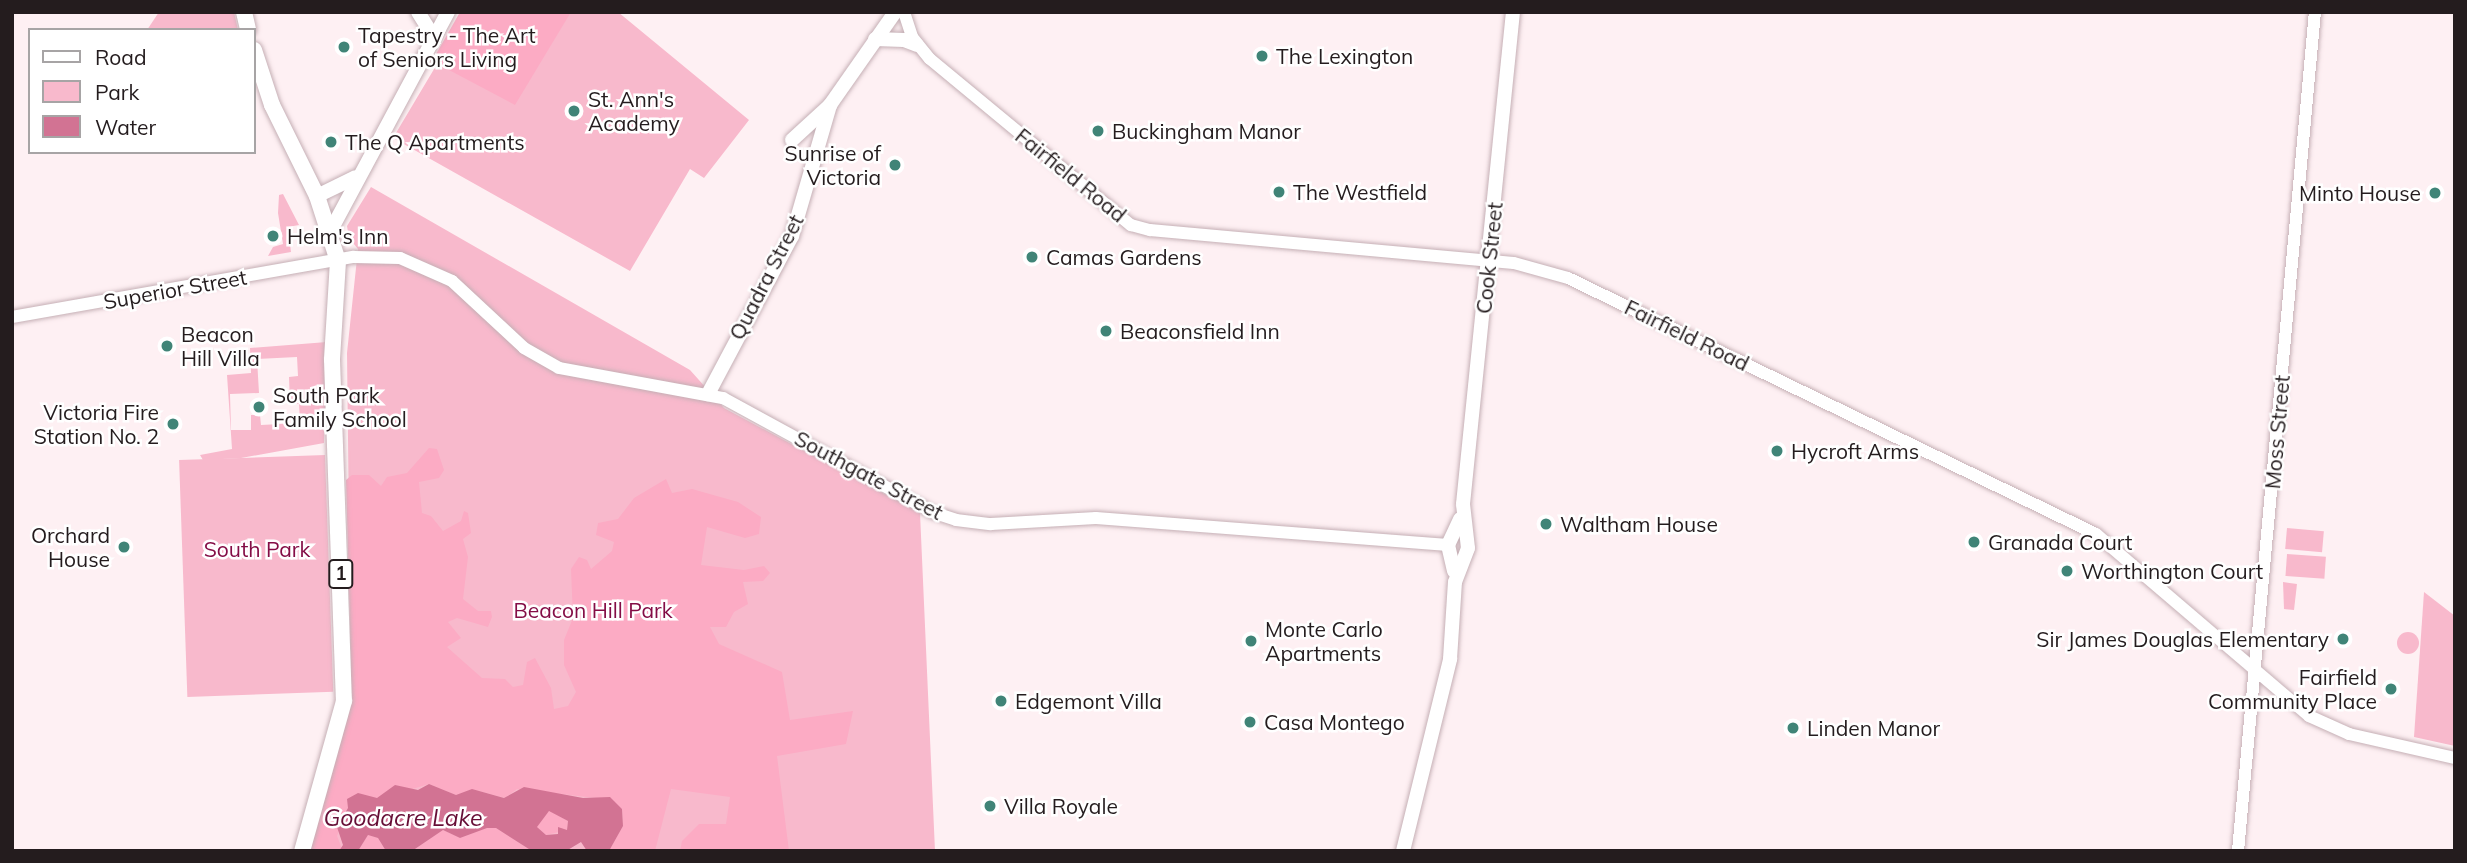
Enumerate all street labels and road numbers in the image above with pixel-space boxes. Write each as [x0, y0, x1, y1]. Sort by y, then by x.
street label: Fairfield Road [1011, 123, 1131, 227]
street label: Cook Street [1471, 201, 1507, 315]
street label: Quadra Street [724, 210, 808, 344]
street label: Superior Street [101, 264, 249, 314]
street label: Fairfield Road [1621, 294, 1753, 376]
street label: Moss Street [2259, 374, 2295, 490]
street label: Southgate Street [791, 425, 947, 525]
road number: 1 [327, 558, 355, 590]

